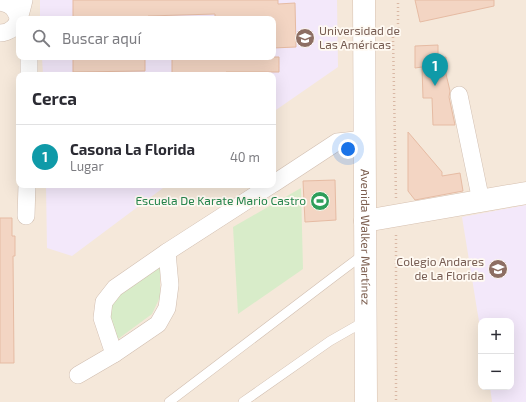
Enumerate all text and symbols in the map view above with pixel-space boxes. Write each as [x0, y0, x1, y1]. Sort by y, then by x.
search box [16, 16, 276, 60]
place label: Universidad de Las Américas [319, 23, 400, 51]
icon: search [30, 27, 52, 49]
school or university icon: Universidad de Las Américas [294, 27, 316, 49]
text: Buscar aquí [62, 29, 141, 47]
pin: 1 [422, 53, 448, 86]
text: Cerca [32, 88, 77, 108]
your location [338, 139, 358, 159]
text: Casona La Florida [70, 140, 195, 158]
text: 1 [42, 149, 48, 165]
text: 40 m [230, 149, 260, 165]
text: Lugar [70, 158, 104, 174]
street label: Avenida Walker Martínez [359, 169, 374, 305]
sports icon: Escuela De Karate Mario Castro [309, 190, 331, 212]
place label: Escuela De Karate Mario Castro [135, 193, 306, 207]
place label: Colegio Andares de La Florida [396, 254, 484, 282]
school or university icon: Colegio Andares de La Florida [487, 258, 509, 280]
map controls [478, 318, 514, 390]
button: + [478, 318, 514, 354]
button: − [478, 354, 514, 390]

